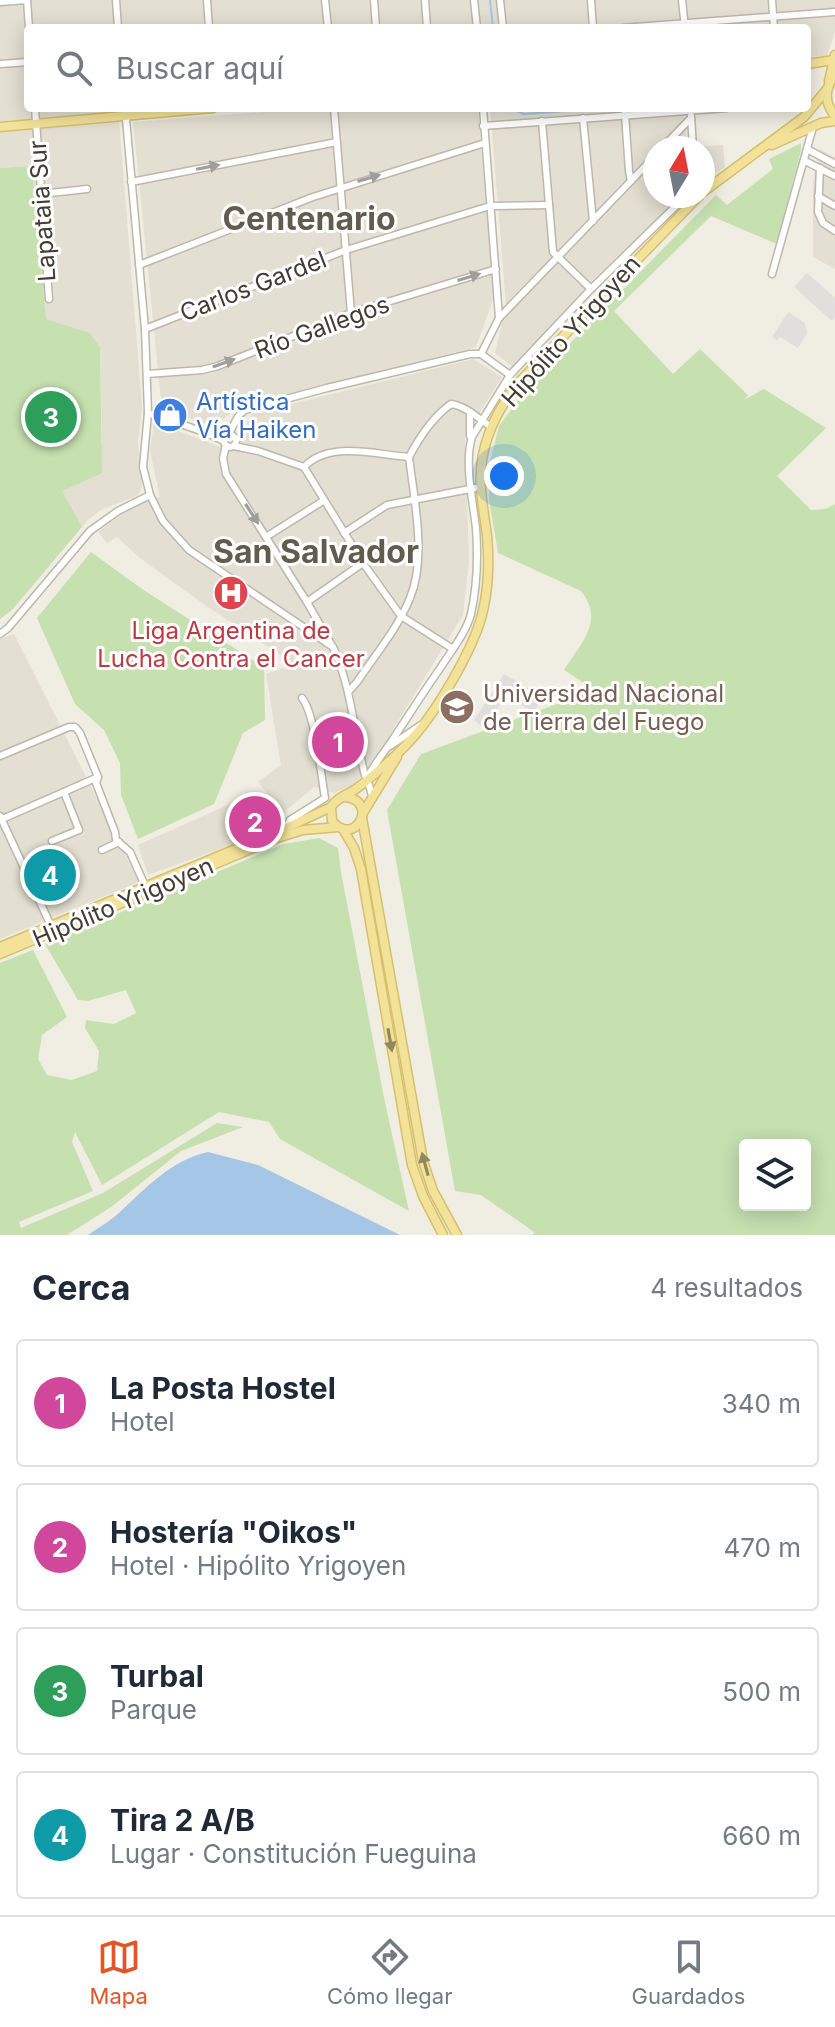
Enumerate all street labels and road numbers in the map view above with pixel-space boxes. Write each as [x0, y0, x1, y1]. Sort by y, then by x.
street label: Lapataia Sur [23, 139, 61, 283]
street label: Carlos Gardel [176, 245, 330, 327]
street label: Hipólito Yrigoyen [495, 249, 647, 413]
street label: Río Gallegos [251, 289, 393, 365]
street label: Hipólito Yrigoyen [28, 851, 218, 953]

